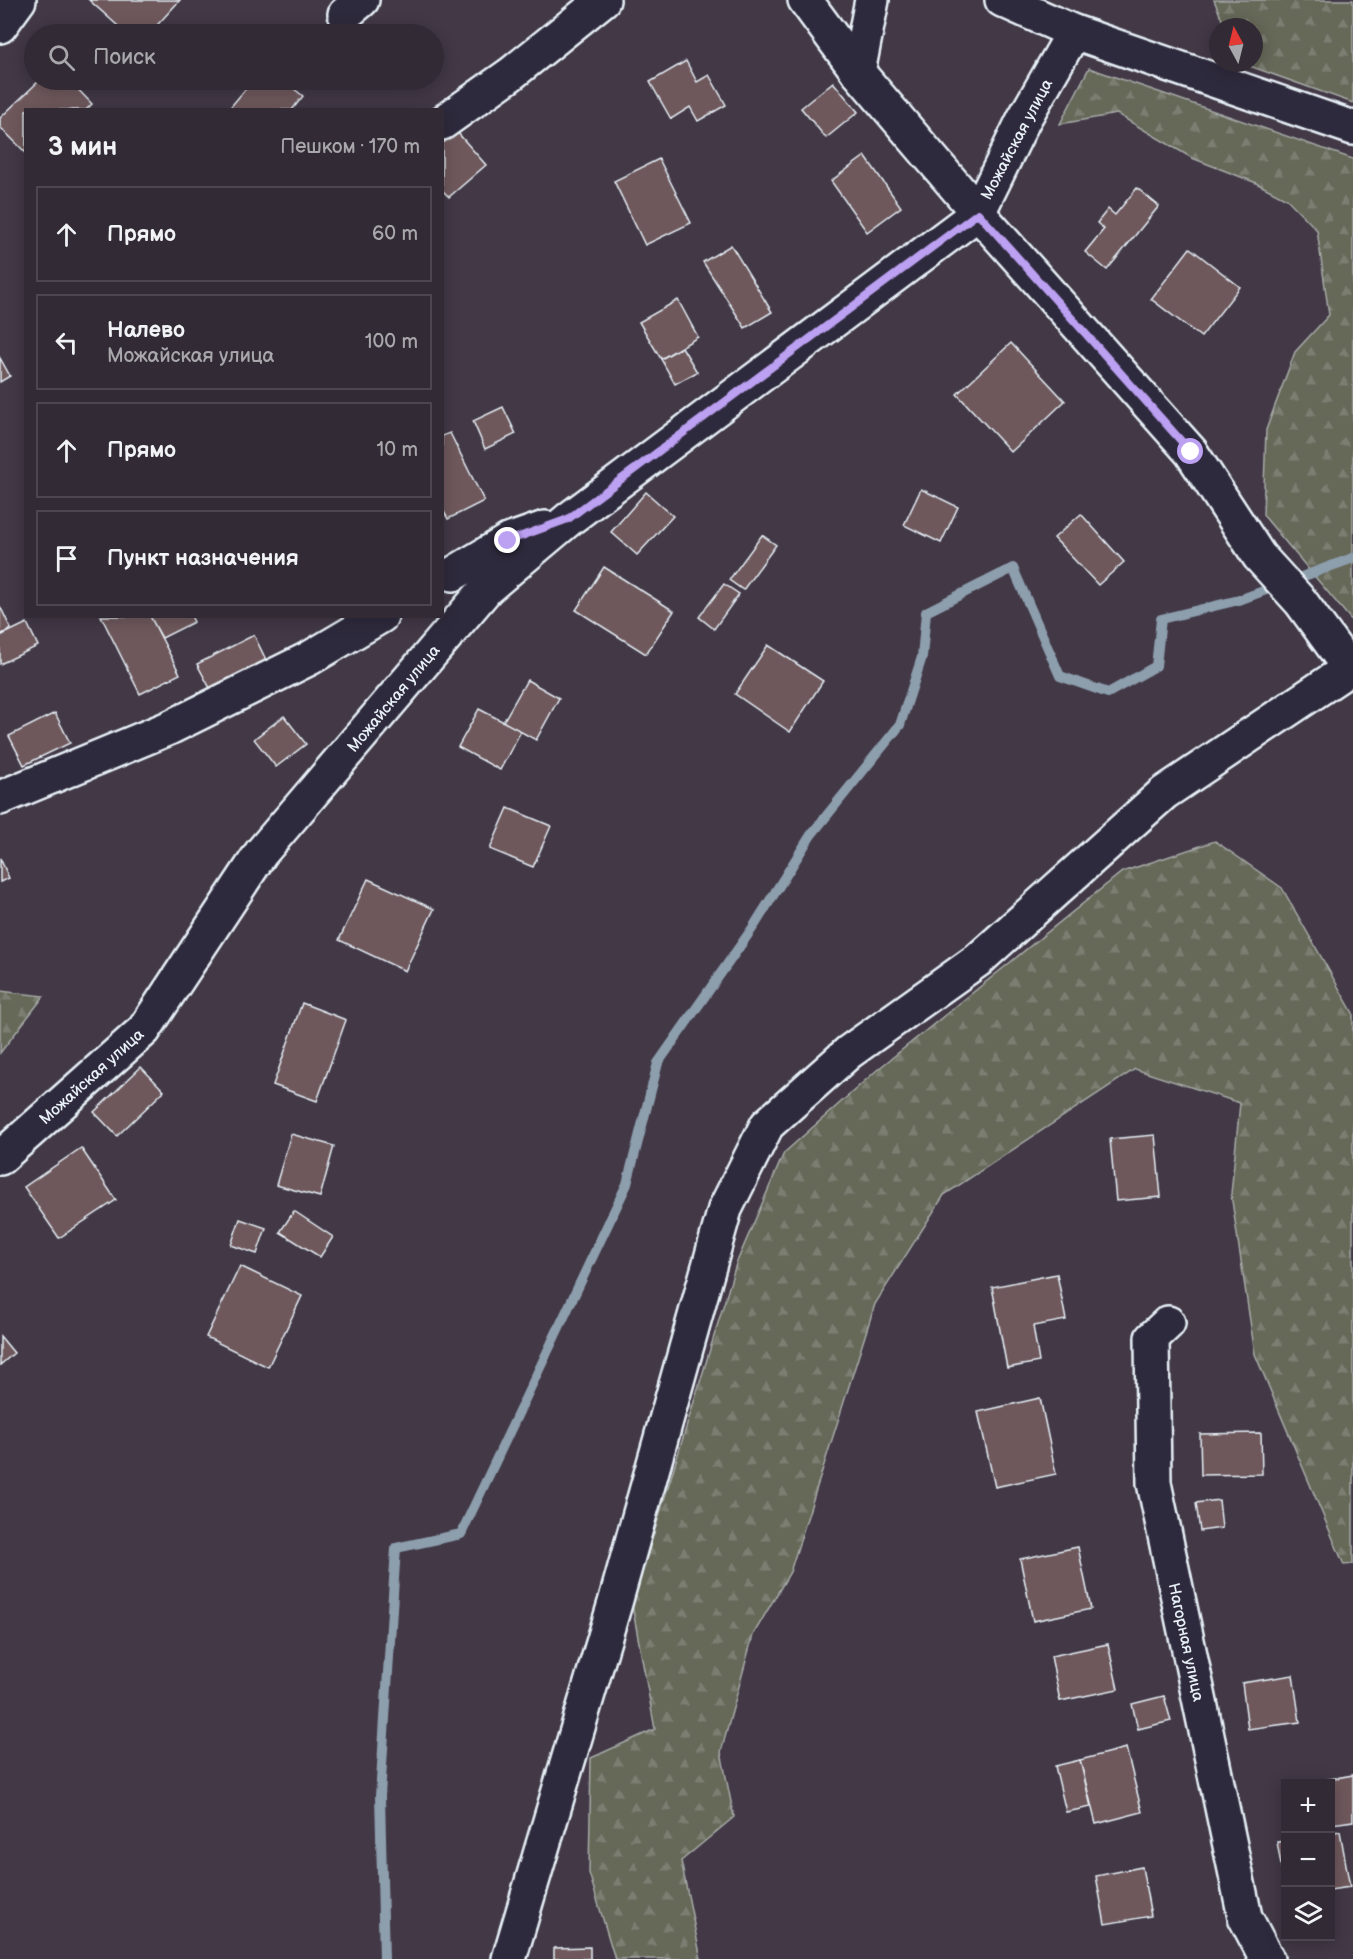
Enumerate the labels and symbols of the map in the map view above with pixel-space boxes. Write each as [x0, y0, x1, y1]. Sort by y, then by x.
north arrow [1209, 18, 1263, 72]
street label: Можайская улица [977, 76, 1057, 203]
route start [1177, 438, 1203, 464]
route end [494, 527, 520, 553]
street label: Можайская улица [344, 641, 445, 756]
street label: Можайская улица [36, 1025, 149, 1129]
street label: Нагорная улица [1164, 1581, 1207, 1704]

